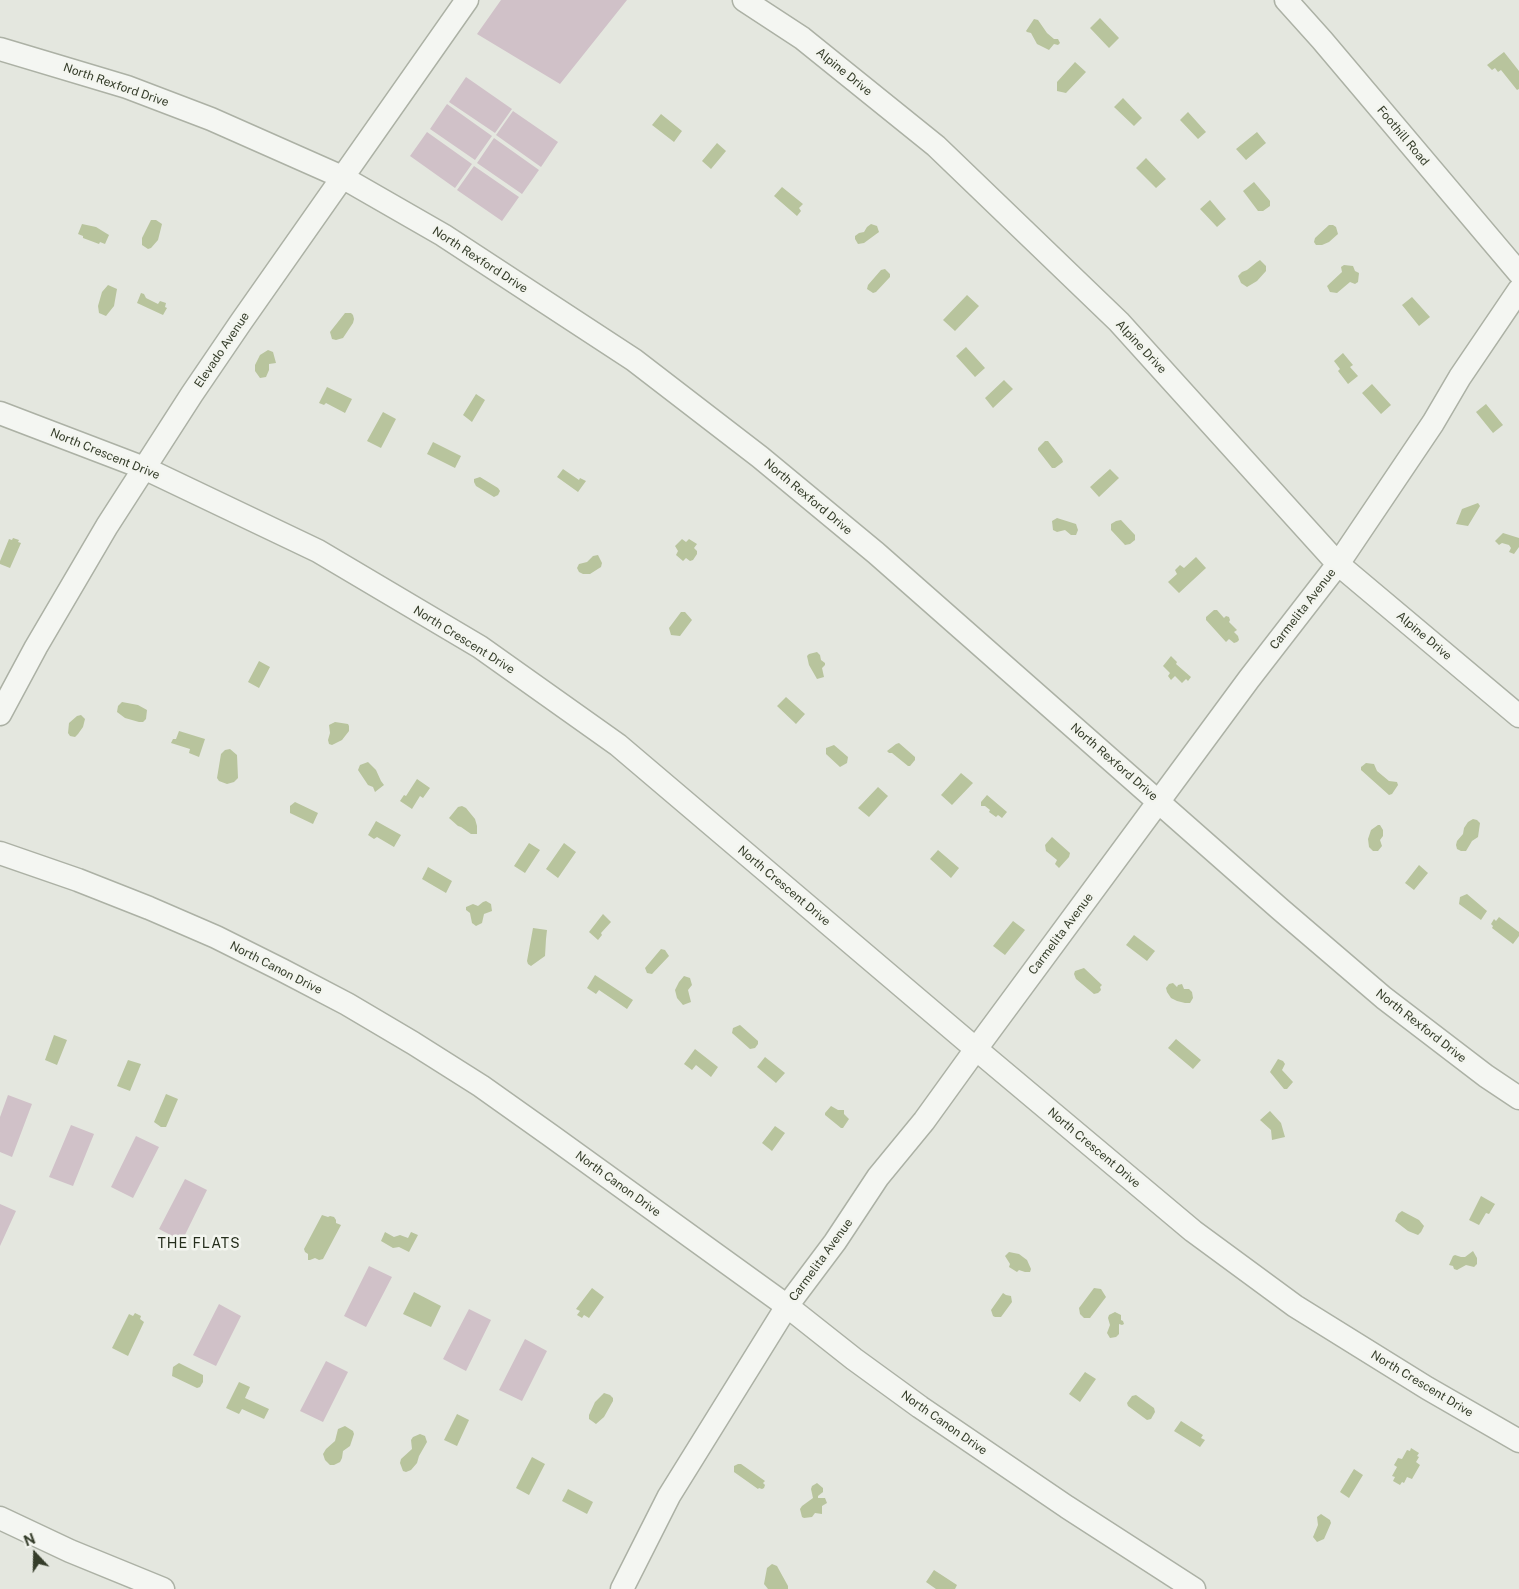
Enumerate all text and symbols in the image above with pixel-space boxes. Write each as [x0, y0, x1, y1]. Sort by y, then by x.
street label: Alpine Drive [813, 45, 875, 99]
street label: North Rexford Drive [61, 60, 171, 110]
street label: Foothill Road [1374, 103, 1432, 169]
street label: North Rexford Drive [430, 224, 530, 296]
street label: Elevado Avenue [191, 310, 253, 390]
street label: Alpine Drive [1113, 317, 1169, 377]
street label: North Crescent Drive [48, 425, 162, 483]
street label: North Rexford Drive [761, 456, 855, 538]
street label: Carmelita Avenue [1267, 566, 1339, 652]
street label: North Crescent Drive [411, 603, 517, 677]
street label: Alpine Drive [1393, 609, 1455, 663]
street label: North Rexford Drive [1067, 720, 1161, 804]
street label: North Crescent Drive [735, 843, 833, 929]
street label: Carmelita Avenue [1026, 890, 1096, 978]
street label: North Canon Drive [227, 938, 325, 998]
street label: North Rexford Drive [1373, 986, 1469, 1066]
street label: North Crescent Drive [1045, 1105, 1143, 1191]
street label: North Canon Drive [573, 1148, 663, 1220]
street label: Carmelita Avenue [786, 1216, 856, 1304]
district label: THE FLATS [156, 1236, 242, 1252]
street label: North Crescent Drive [1368, 1348, 1476, 1420]
street label: North Canon Drive [898, 1388, 990, 1458]
north arrow [10, 1529, 60, 1579]
text: N [22, 1531, 38, 1549]

